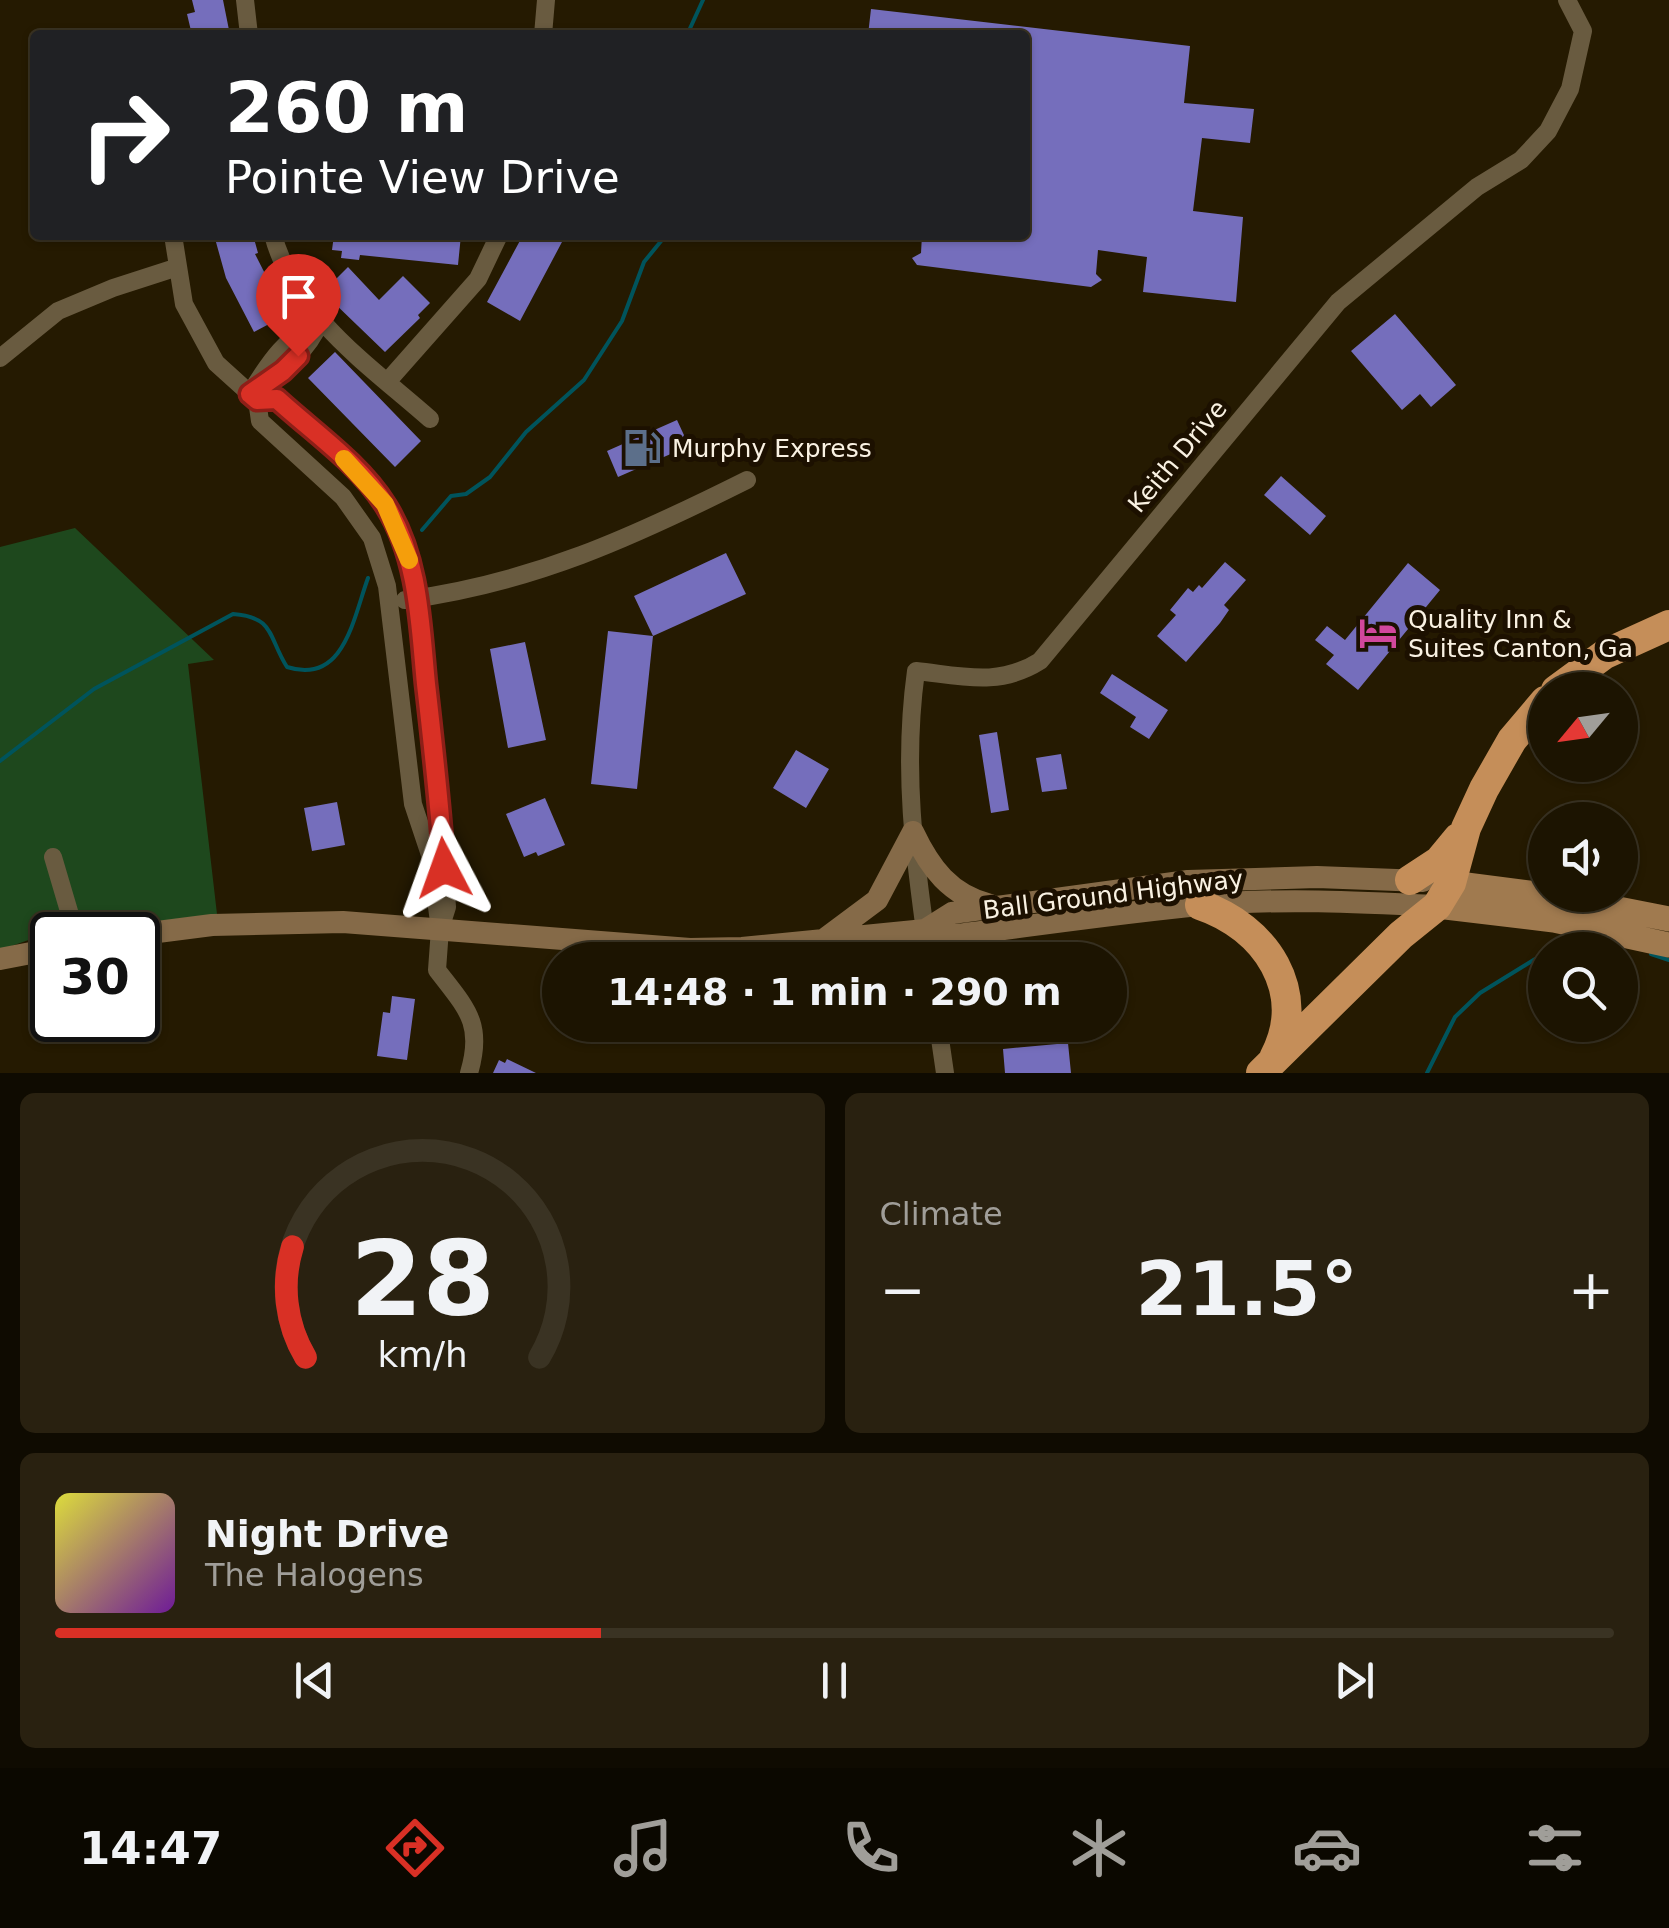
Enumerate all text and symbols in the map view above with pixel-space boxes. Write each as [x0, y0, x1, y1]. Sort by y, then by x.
text: 260 m [225, 67, 468, 149]
icon: right [60, 70, 190, 200]
text: Pointe View Drive [225, 151, 620, 204]
pin [256, 254, 341, 357]
icon: arrive [271, 269, 326, 324]
street label: Keith Drive [1122, 394, 1233, 518]
fuel station icon: Murphy Express [621, 427, 663, 469]
place label: Murphy Express [672, 434, 872, 463]
place label: Quality Inn & Suites Canton, Ga [1408, 605, 1633, 663]
hotel icon: Quality Inn & Suites Canton, Ga [1357, 612, 1399, 654]
north arrow [1528, 672, 1638, 782]
map controls [1528, 672, 1638, 1042]
button: sound [1528, 802, 1638, 912]
position arrow [392, 816, 496, 920]
street label: Ball Ground Highway [981, 864, 1245, 925]
speed limit sign: 30 [30, 912, 160, 1042]
button: search [1528, 932, 1638, 1042]
text: 14:48 · 1 min · 290 m [607, 970, 1062, 1014]
text: Climate [880, 1195, 1003, 1233]
text: 28 [350, 1218, 495, 1340]
text: 21.5° [1135, 1245, 1358, 1333]
text: − [880, 1258, 926, 1322]
text: + [1568, 1258, 1614, 1322]
text: km/h [377, 1334, 467, 1375]
text: Night Drive [205, 1512, 449, 1556]
text: The Halogens [205, 1556, 424, 1594]
icon: previous [287, 1653, 342, 1708]
icon: pause [807, 1653, 862, 1708]
icon: next [1327, 1653, 1382, 1708]
icon: directions [380, 1813, 450, 1883]
icon: music [608, 1813, 678, 1883]
icon: phone [836, 1813, 906, 1883]
icon: climate [1064, 1813, 1134, 1883]
icon: car [1292, 1813, 1362, 1883]
icon: filters [1520, 1813, 1590, 1883]
text: 14:47 [79, 1822, 222, 1875]

